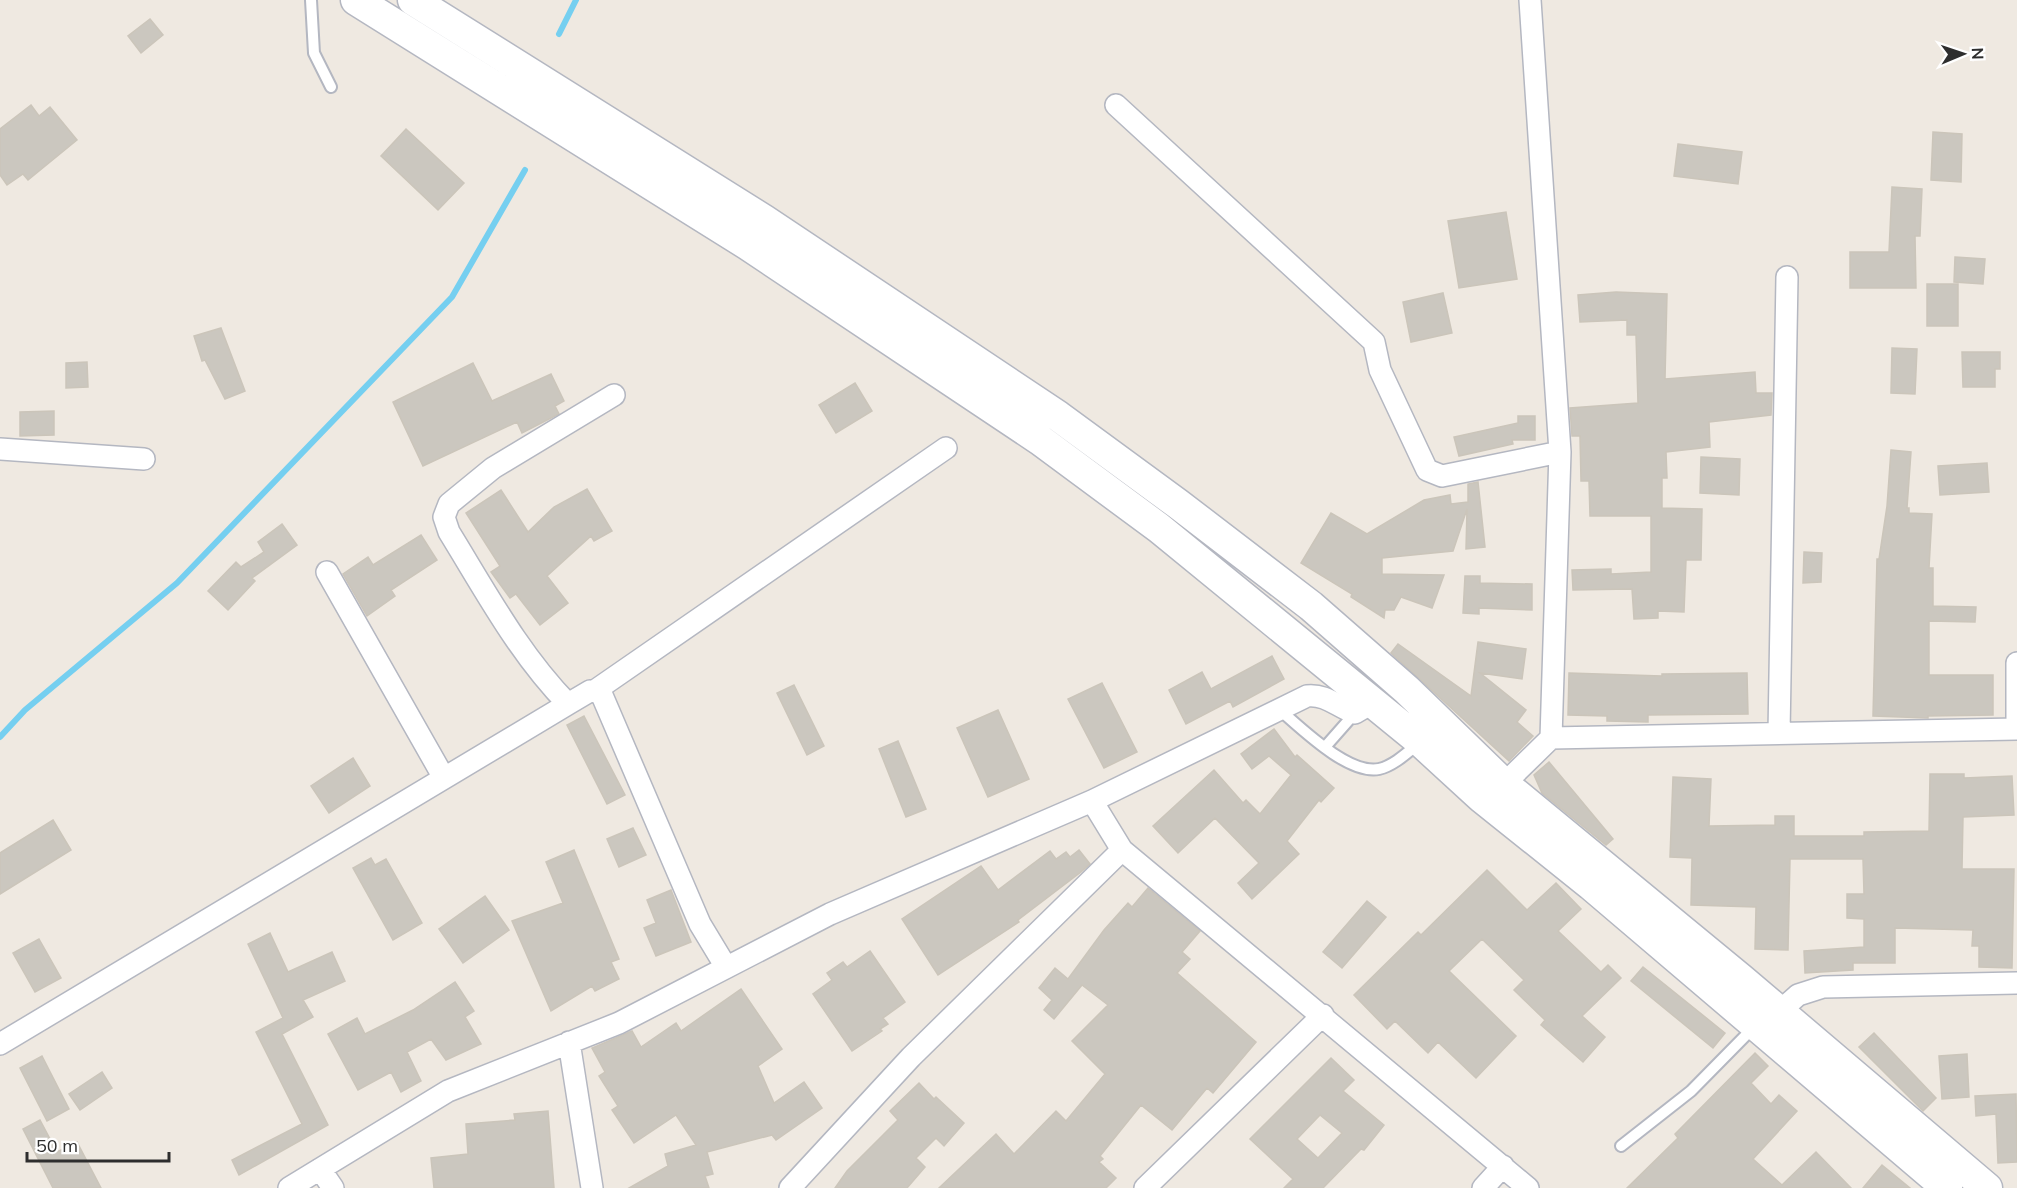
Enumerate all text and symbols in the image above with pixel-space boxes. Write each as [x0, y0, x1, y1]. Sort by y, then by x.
north arrow [1933, 24, 1993, 84]
text: N [1968, 47, 1988, 60]
scale bar [27, 1125, 170, 1163]
text: 50 m [36, 1134, 78, 1157]

